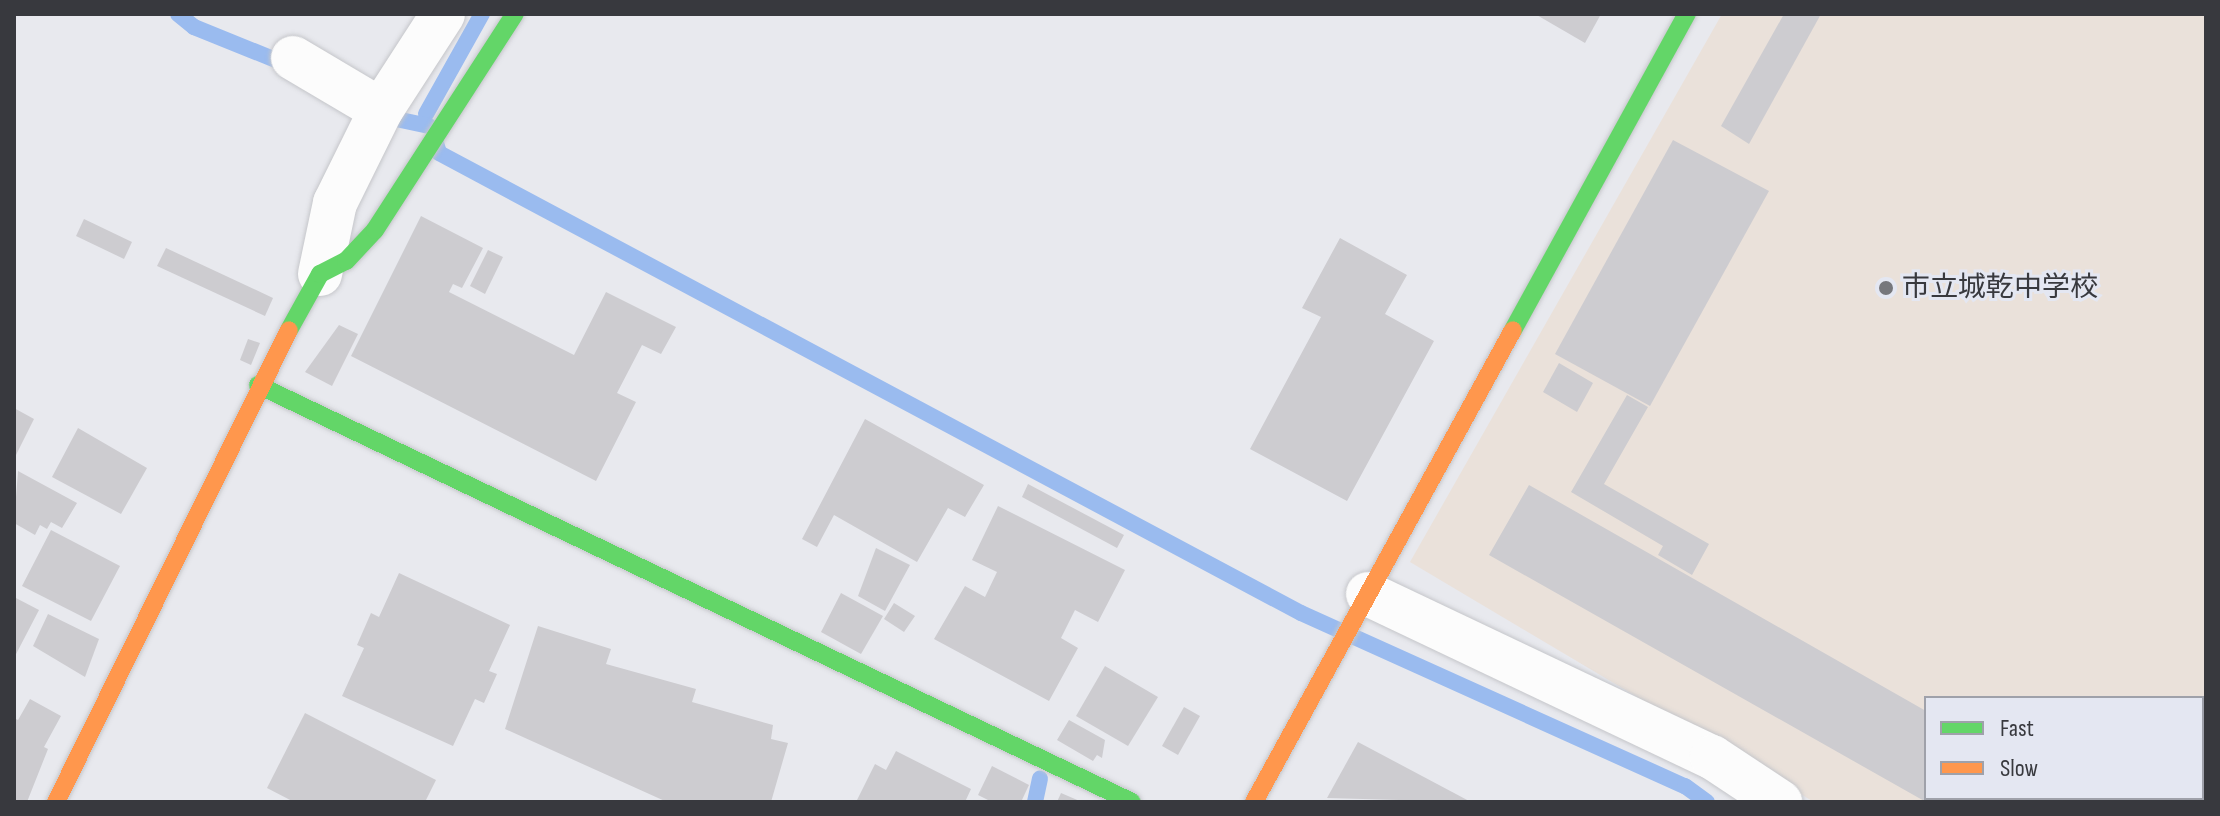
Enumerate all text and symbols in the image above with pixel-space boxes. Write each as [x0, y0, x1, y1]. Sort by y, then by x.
place label: 市立城乾中学校 [1902, 271, 2098, 305]
marker: 市立城乾中学校 [1877, 279, 1895, 297]
legend [1924, 696, 2204, 800]
text: Fast [2000, 714, 2034, 743]
text: Slow [2000, 754, 2038, 783]

